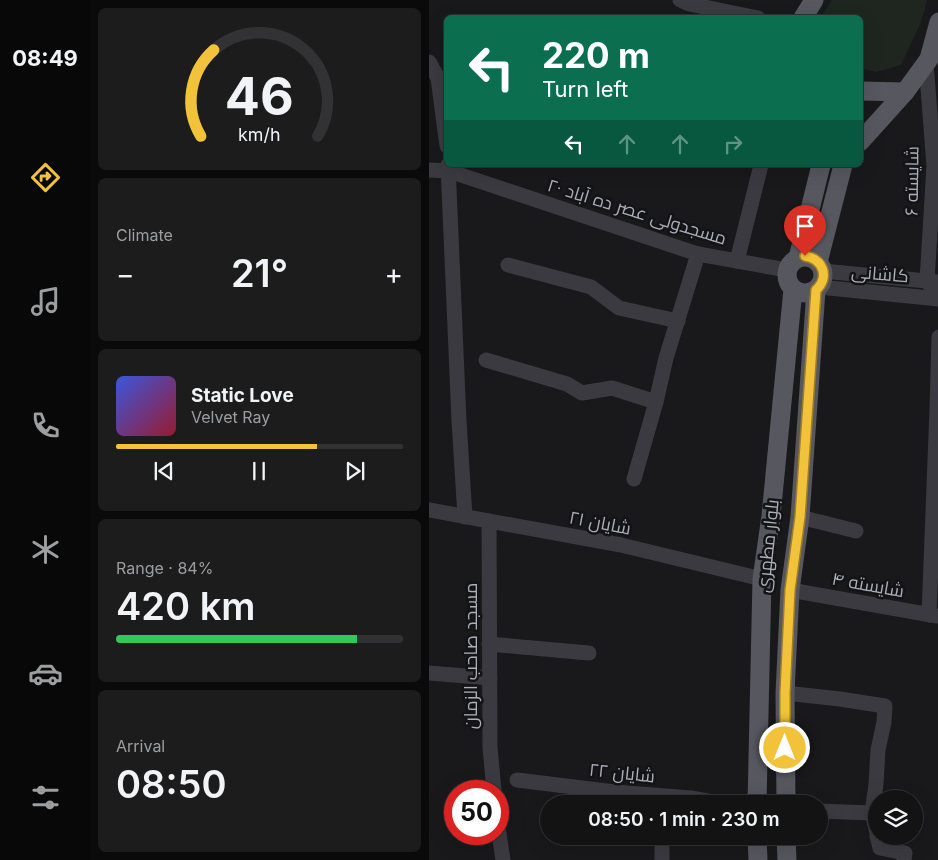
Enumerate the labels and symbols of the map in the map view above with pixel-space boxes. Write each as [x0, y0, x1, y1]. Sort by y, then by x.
street label: شایسته ۶ [900, 146, 923, 216]
street label: مسجدولی عصر ده آباد ۲۰ [545, 174, 729, 250]
pin [784, 205, 826, 256]
street label: کاشانی [850, 261, 910, 287]
street label: بلوار مطهری [752, 498, 784, 594]
street label: شایان ۲۱ [567, 506, 633, 540]
street label: شایسته ۴ [830, 568, 906, 601]
street label: مسجد صاحب الزمان [460, 583, 482, 729]
position arrow [758, 721, 810, 773]
street label: شایان ۲۲ [588, 759, 656, 787]
speed limit sign: 50 [444, 780, 509, 845]

